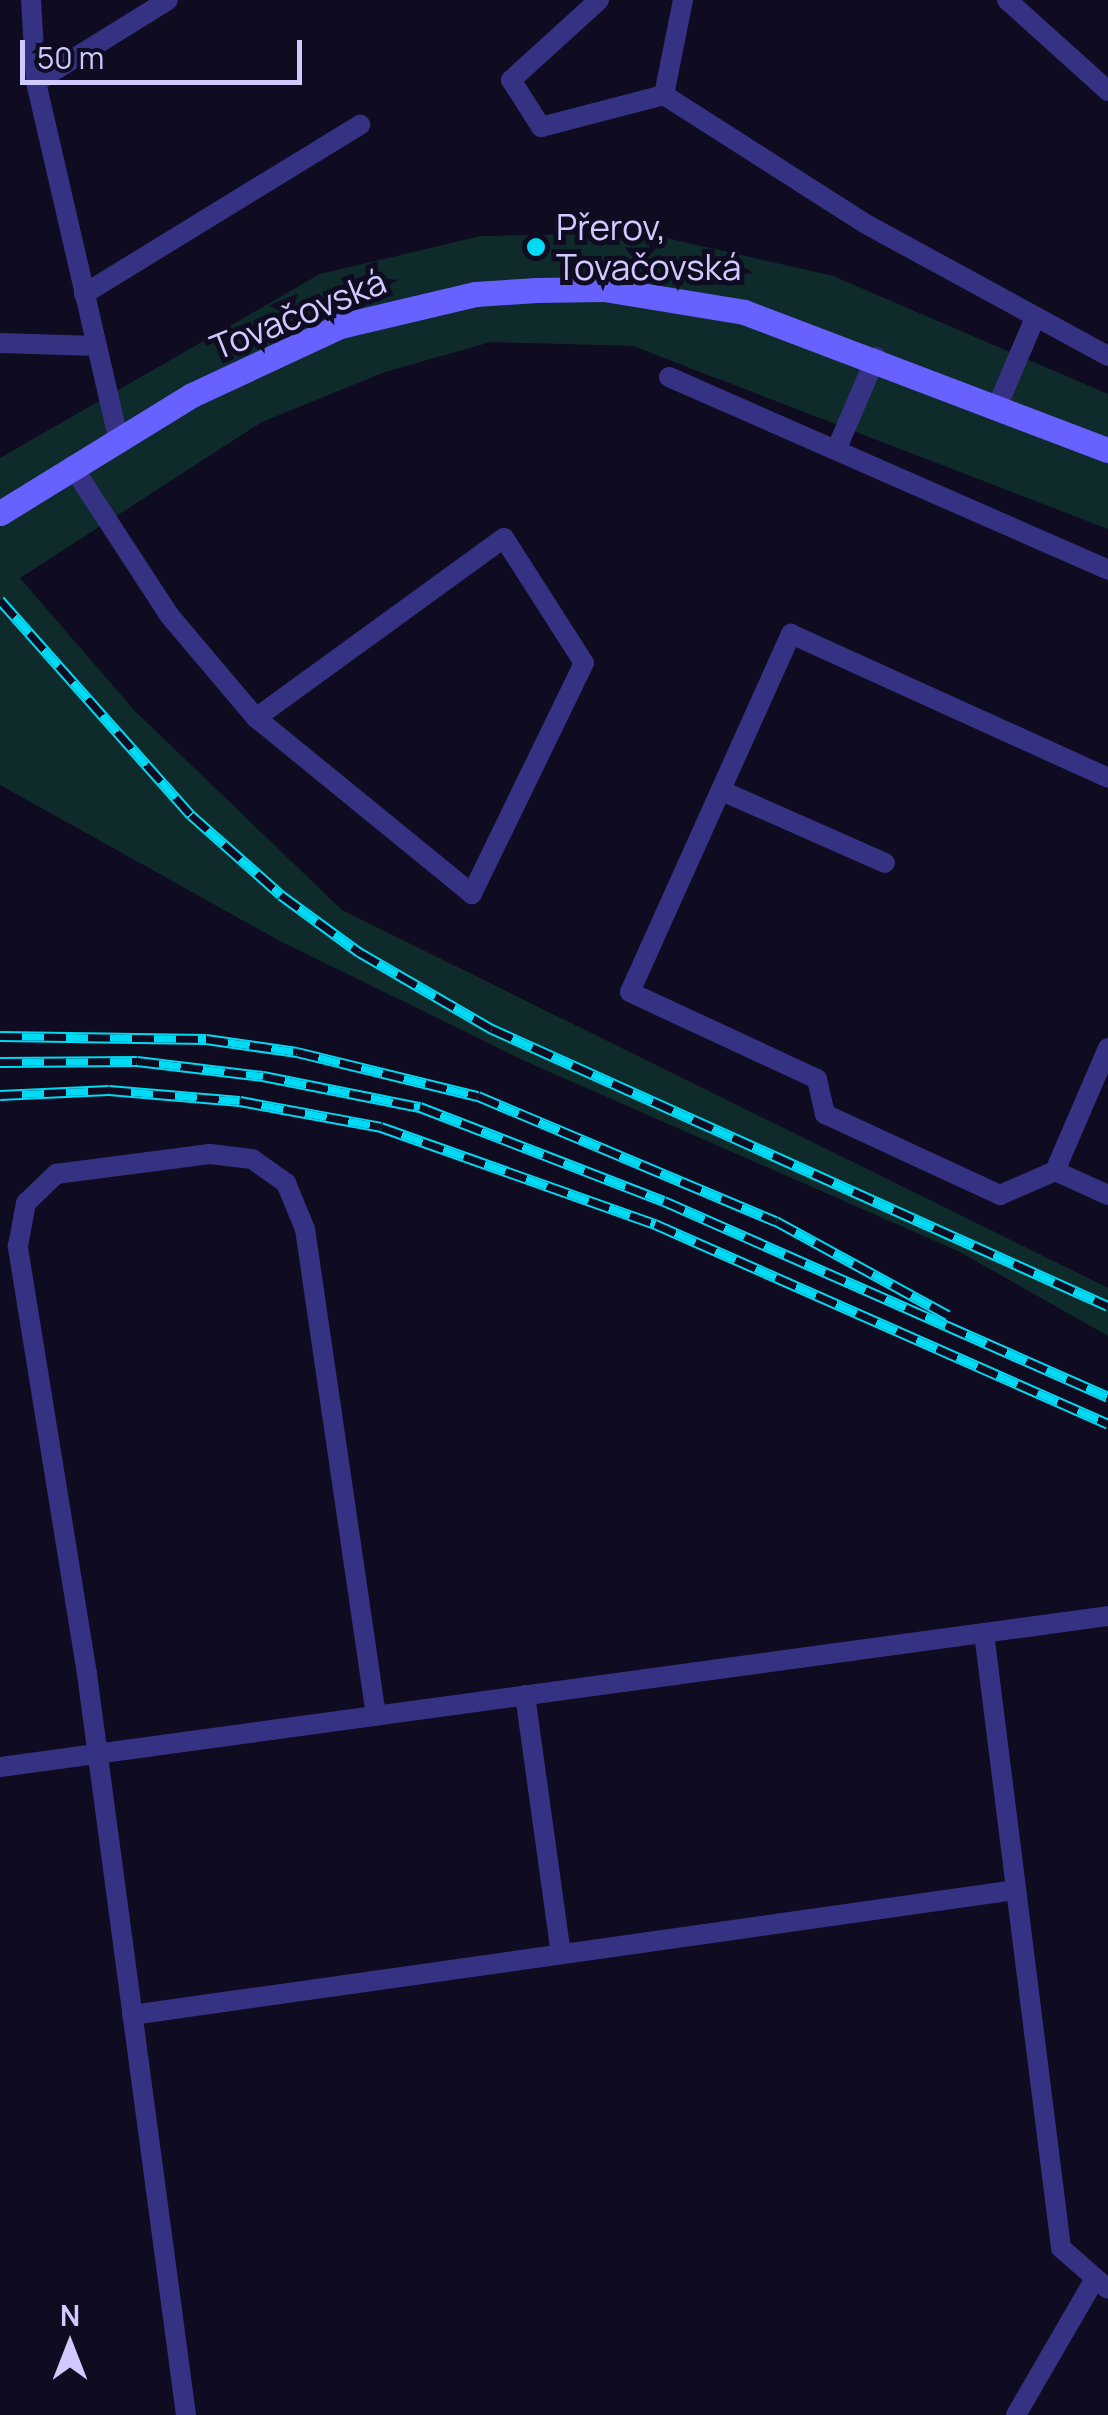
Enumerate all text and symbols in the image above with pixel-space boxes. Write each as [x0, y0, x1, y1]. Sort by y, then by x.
scale bar [25, 20, 308, 82]
text: 50 m [37, 37, 104, 78]
place label: Přerov, Tovačovská [556, 206, 741, 288]
marker: Přerov, Tovačovská [525, 236, 547, 258]
street label: Tovačovská [204, 260, 392, 368]
north arrow [20, 2295, 120, 2395]
text: N [60, 2296, 80, 2334]

